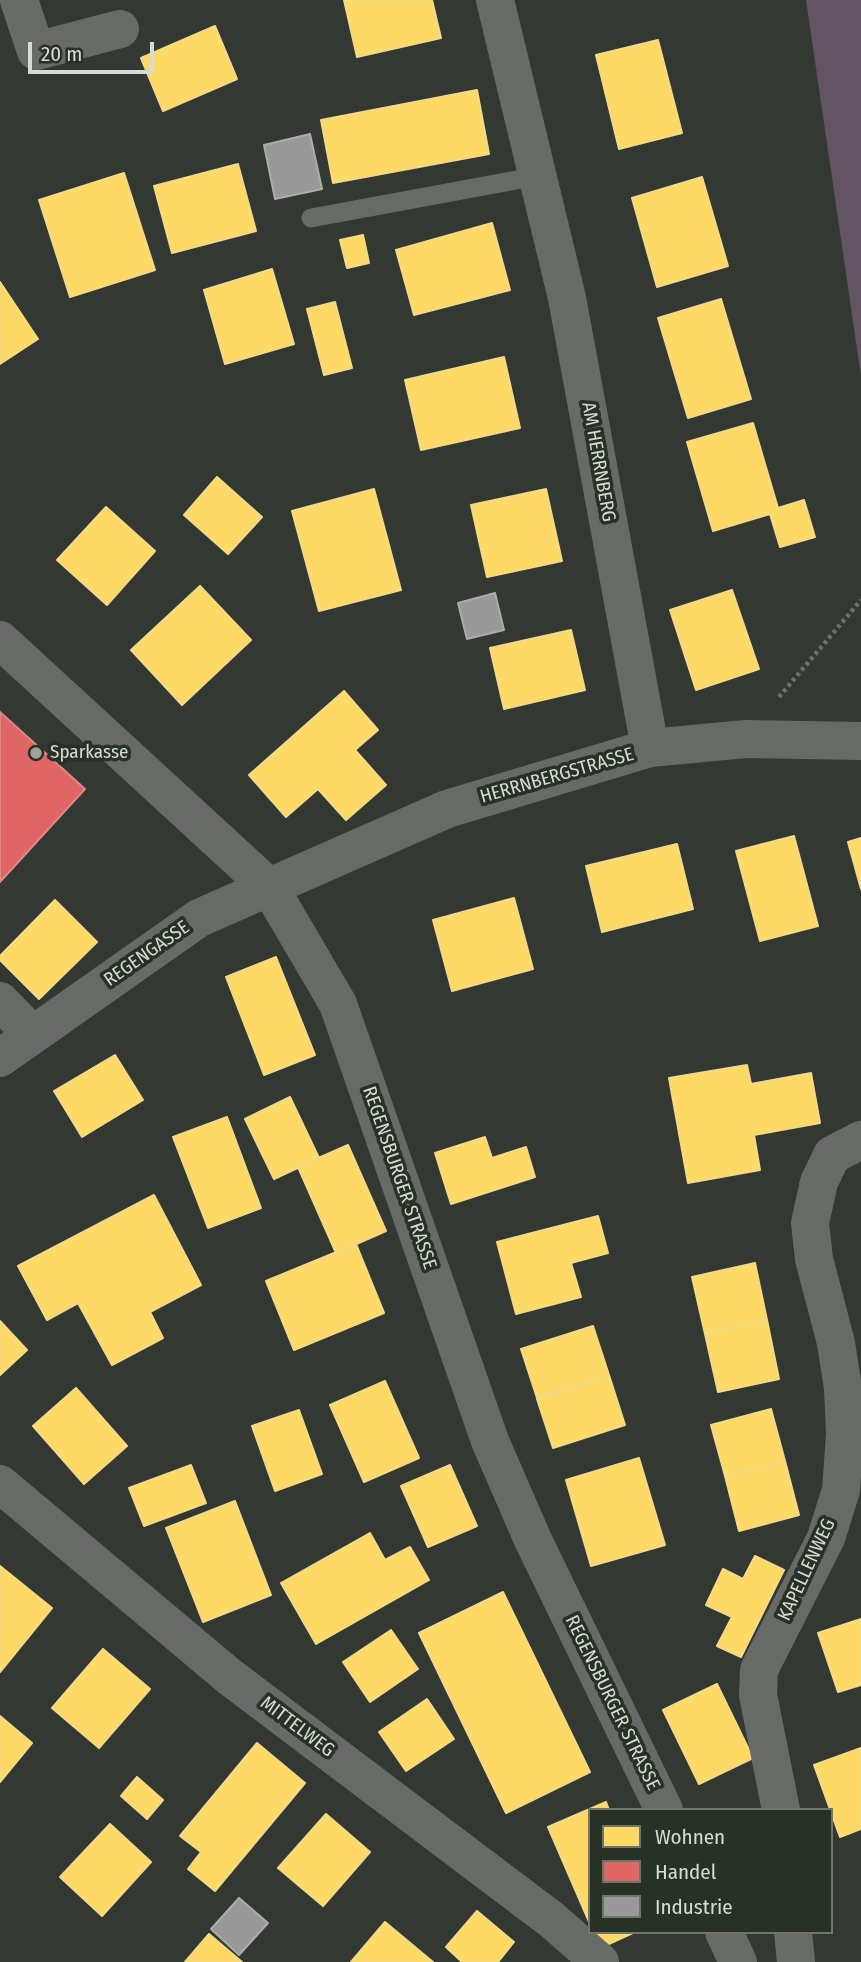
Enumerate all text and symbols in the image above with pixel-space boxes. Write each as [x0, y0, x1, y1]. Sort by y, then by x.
scale bar [32, 28, 158, 72]
text: 20 m [41, 41, 82, 67]
street label: AM HERRNBERG [576, 400, 620, 524]
place label: Sparkasse [50, 742, 128, 764]
street label: HERRNBERGSTRASSE [478, 743, 636, 809]
marker: Sparkasse [28, 745, 44, 761]
street label: REGENGASSE [100, 916, 194, 992]
street label: REGENSBURGER STRASSE [357, 1084, 441, 1272]
street label: KAPELLENWEG [773, 1515, 841, 1625]
street label: REGENSBURGER STRASSE [560, 1612, 664, 1794]
street label: MITTELWEG [256, 1692, 338, 1762]
legend [588, 1808, 833, 1934]
text: Wohnen [655, 1824, 725, 1850]
text: Handel [655, 1859, 716, 1885]
text: Industrie [655, 1894, 733, 1920]

